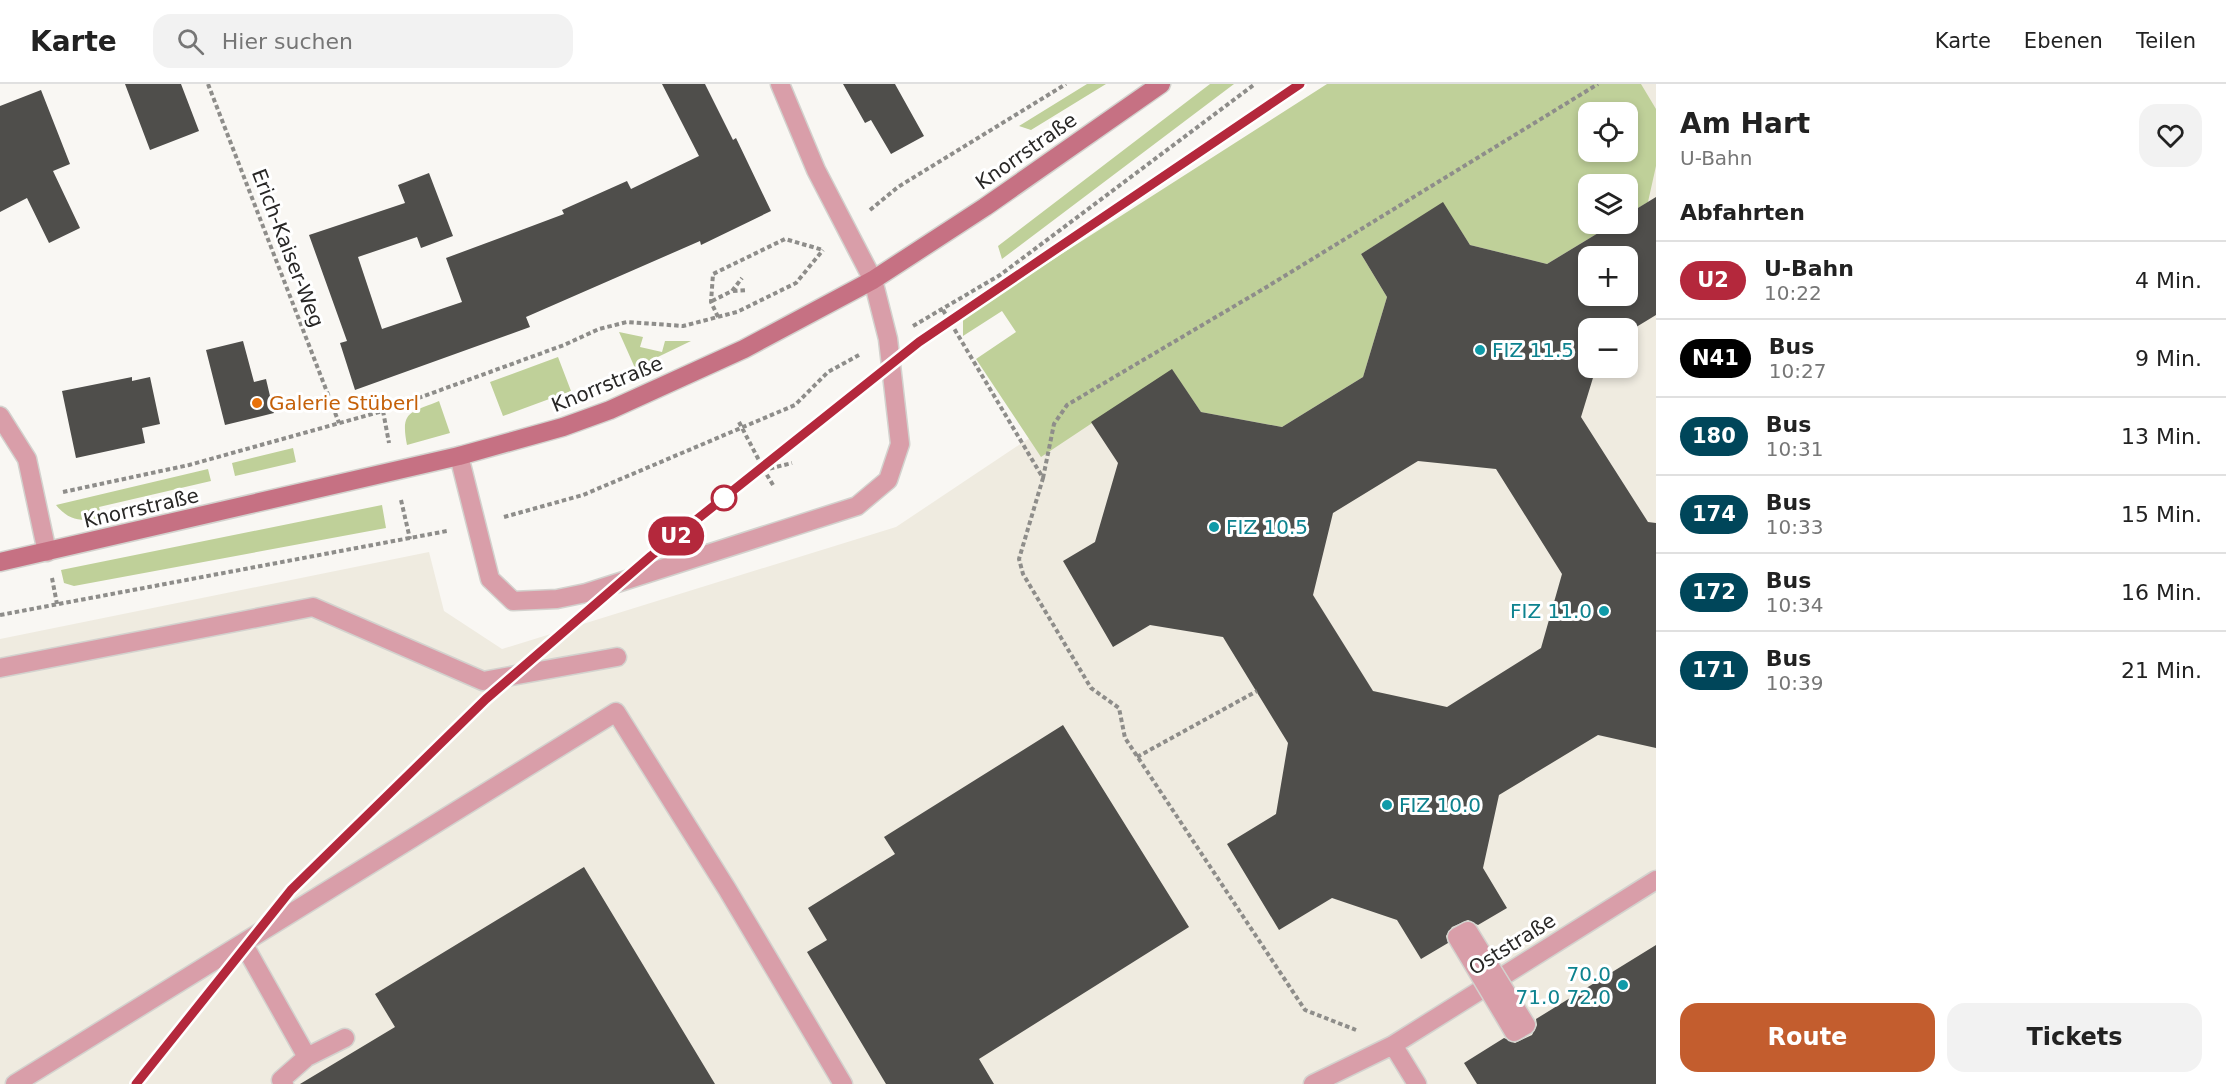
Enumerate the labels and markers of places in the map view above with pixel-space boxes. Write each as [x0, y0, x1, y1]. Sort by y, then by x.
place label: FIZ 11.5 [1492, 338, 1574, 362]
marker: FIZ 11.5 [1473, 343, 1487, 357]
place label: Galerie Stüberl [269, 391, 419, 415]
marker: Galerie Stüberl [250, 396, 264, 410]
unlabelled marker [711, 485, 737, 511]
place label: FIZ 10.5 [1226, 515, 1308, 539]
marker: FIZ 10.5 [1207, 520, 1221, 534]
place label: FIZ 11.0 [1510, 599, 1592, 623]
marker: FIZ 11.0 [1597, 604, 1611, 618]
place label: FIZ 10.0 [1399, 793, 1481, 817]
marker: FIZ 10.0 [1380, 798, 1394, 812]
place label: 70.0 71.0 72.0 [1516, 962, 1611, 1009]
marker: 70.0 71.0 72.0 [1616, 978, 1630, 992]

